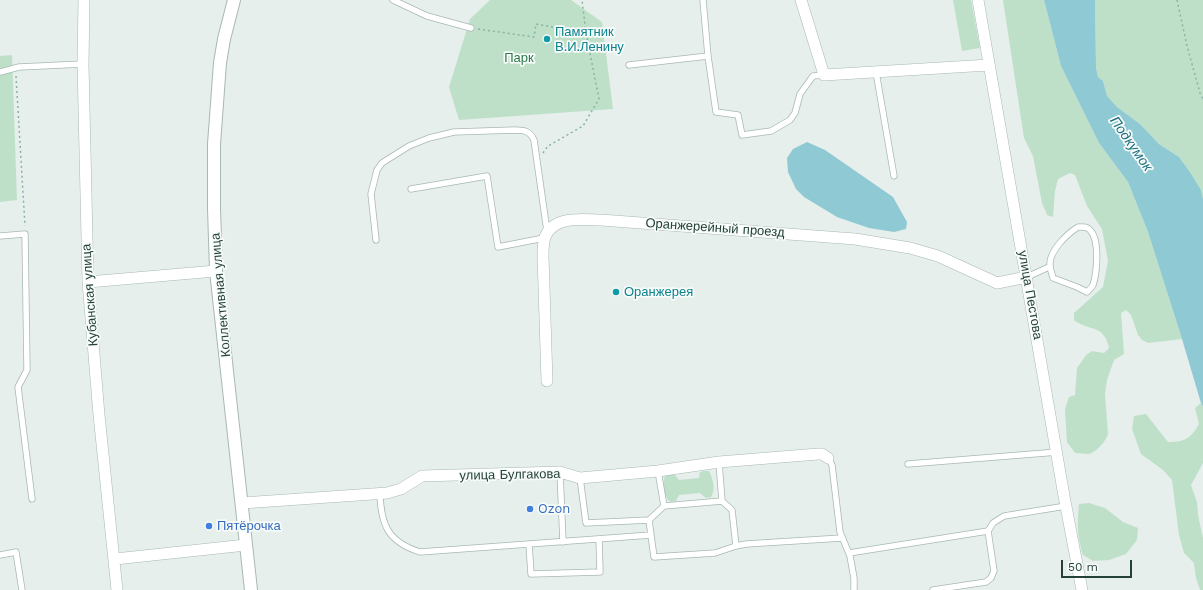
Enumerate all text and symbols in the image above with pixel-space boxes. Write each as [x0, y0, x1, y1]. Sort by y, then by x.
place label: Памятник В.И.Ленину [555, 24, 624, 55]
marker: Памятник В.И.Ленину [542, 34, 552, 44]
park label: Парк [504, 50, 534, 66]
water label: Подкумок [1106, 113, 1156, 175]
street label: Оранжерейный проезд [645, 215, 785, 241]
street label: Коллективная улица [208, 232, 234, 358]
street label: Кубанская улица [79, 243, 101, 347]
street label: улица Пестова [1014, 249, 1046, 341]
place label: Оранжерея [624, 284, 693, 300]
marker: Оранжерея [611, 287, 621, 297]
street label: улица Булгакова [459, 466, 561, 484]
place label: Ozon [538, 501, 570, 517]
marker: Ozon [525, 504, 535, 514]
place label: Пятёрочка [217, 518, 281, 534]
marker: Пятёрочка [204, 521, 214, 531]
scale bar [1063, 552, 1134, 578]
text: 50 m [1068, 560, 1098, 574]

